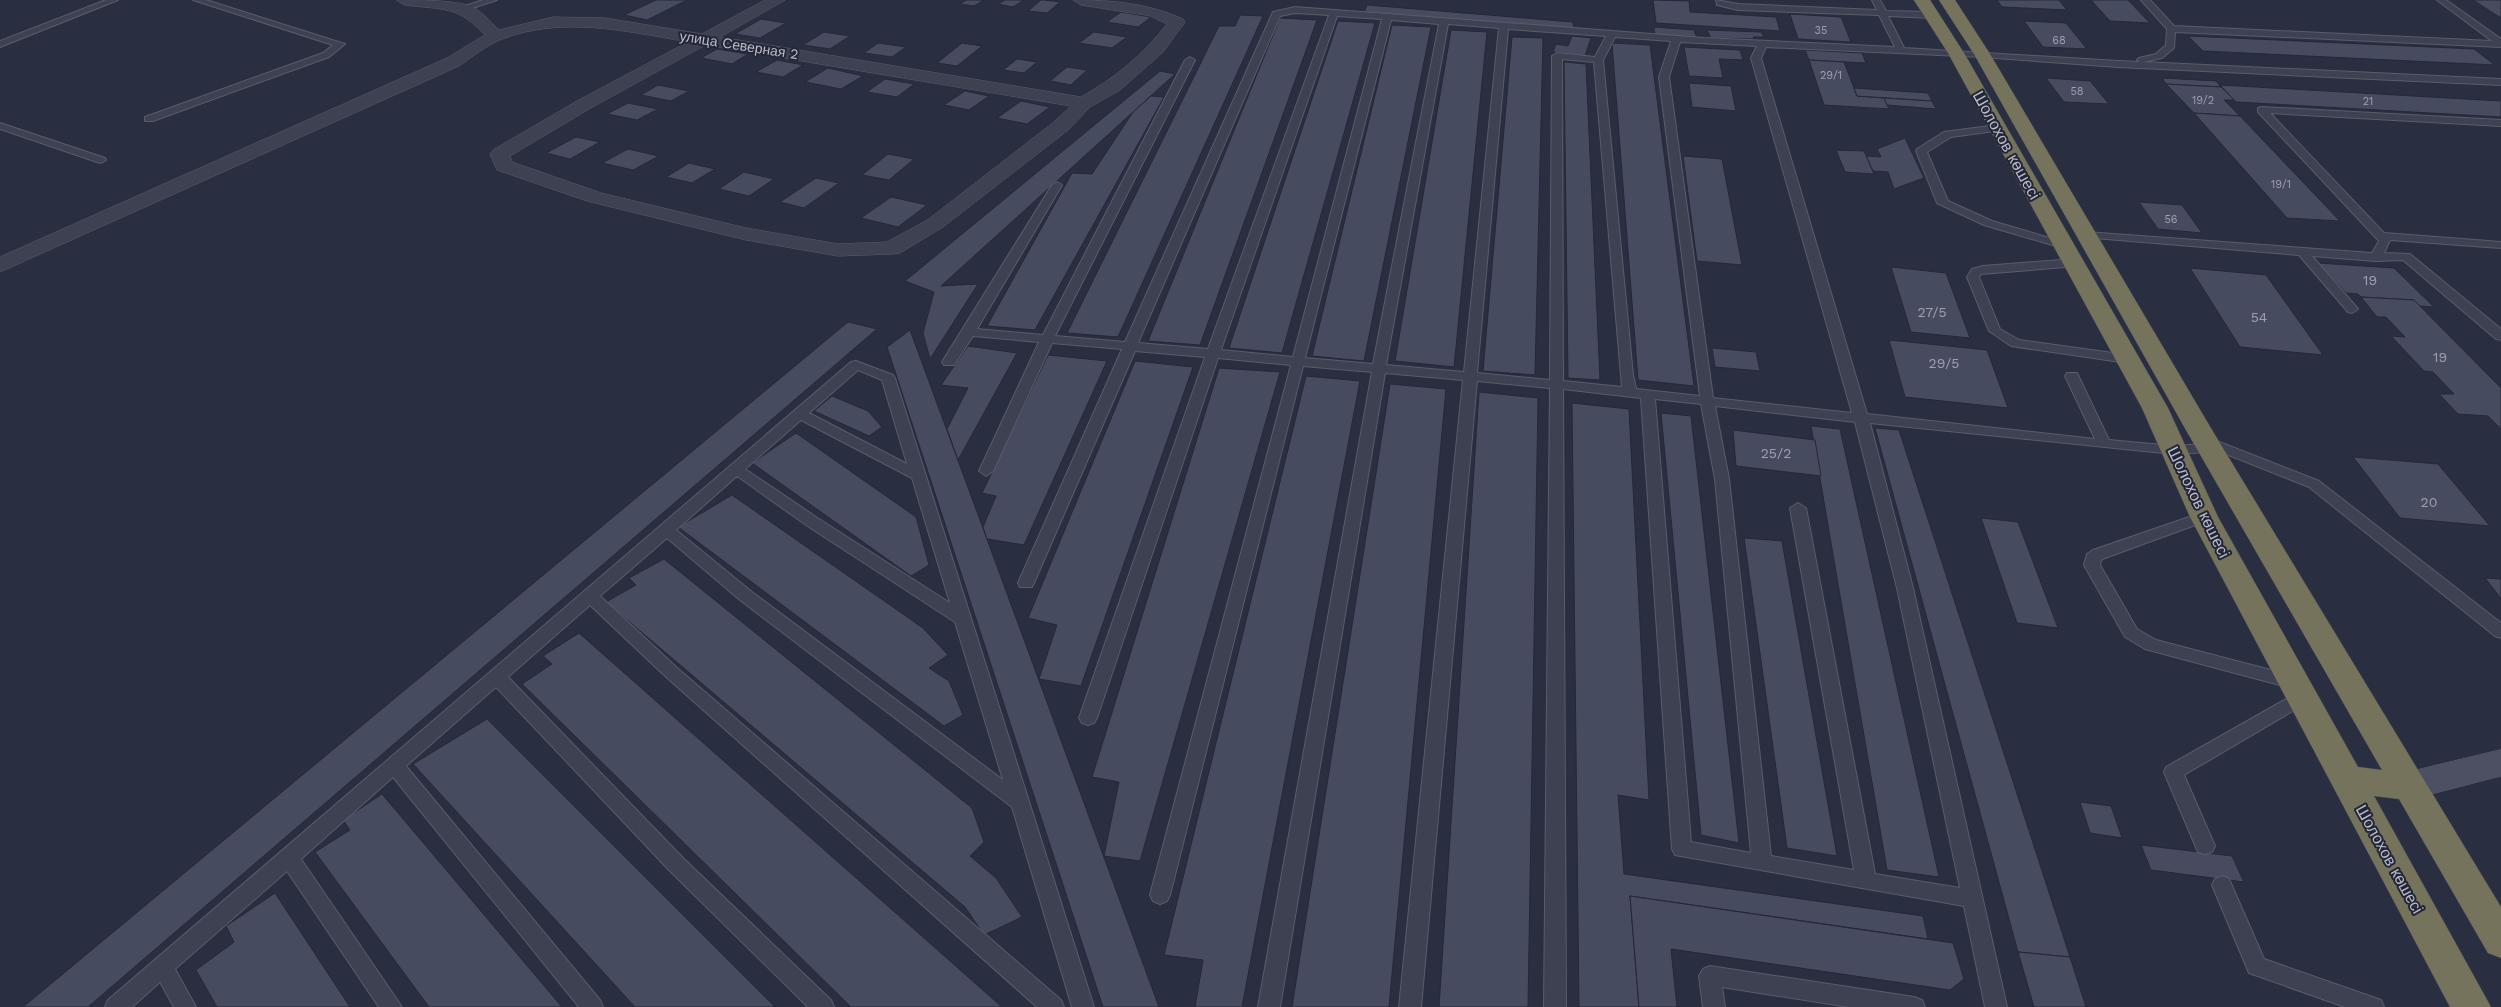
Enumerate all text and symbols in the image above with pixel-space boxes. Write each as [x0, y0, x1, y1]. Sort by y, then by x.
house number: 35 [1815, 24, 1827, 37]
street label: улица Северная 2 [678, 28, 800, 62]
house number: 68 [2052, 34, 2066, 47]
house number: 29/1 [1820, 69, 1842, 82]
house number: 58 [2070, 85, 2084, 98]
street label: Шолохов көшесі [1969, 88, 2044, 203]
house number: 19/2 [2192, 94, 2214, 107]
house number: 21 [2363, 95, 2373, 108]
house number: 19/1 [2271, 178, 2291, 191]
house number: 56 [2164, 213, 2178, 226]
house number: 19 [2363, 272, 2377, 288]
house number: 27/5 [1917, 304, 1947, 320]
house number: 54 [2251, 309, 2267, 325]
house number: 19 [2433, 349, 2447, 365]
house number: 29/5 [1929, 355, 1959, 371]
street label: Шолохов көшесі [2163, 444, 2234, 561]
house number: 25/2 [1761, 445, 1791, 461]
house number: 20 [2421, 494, 2437, 510]
street label: Шолохов көшесі [2352, 802, 2427, 917]

